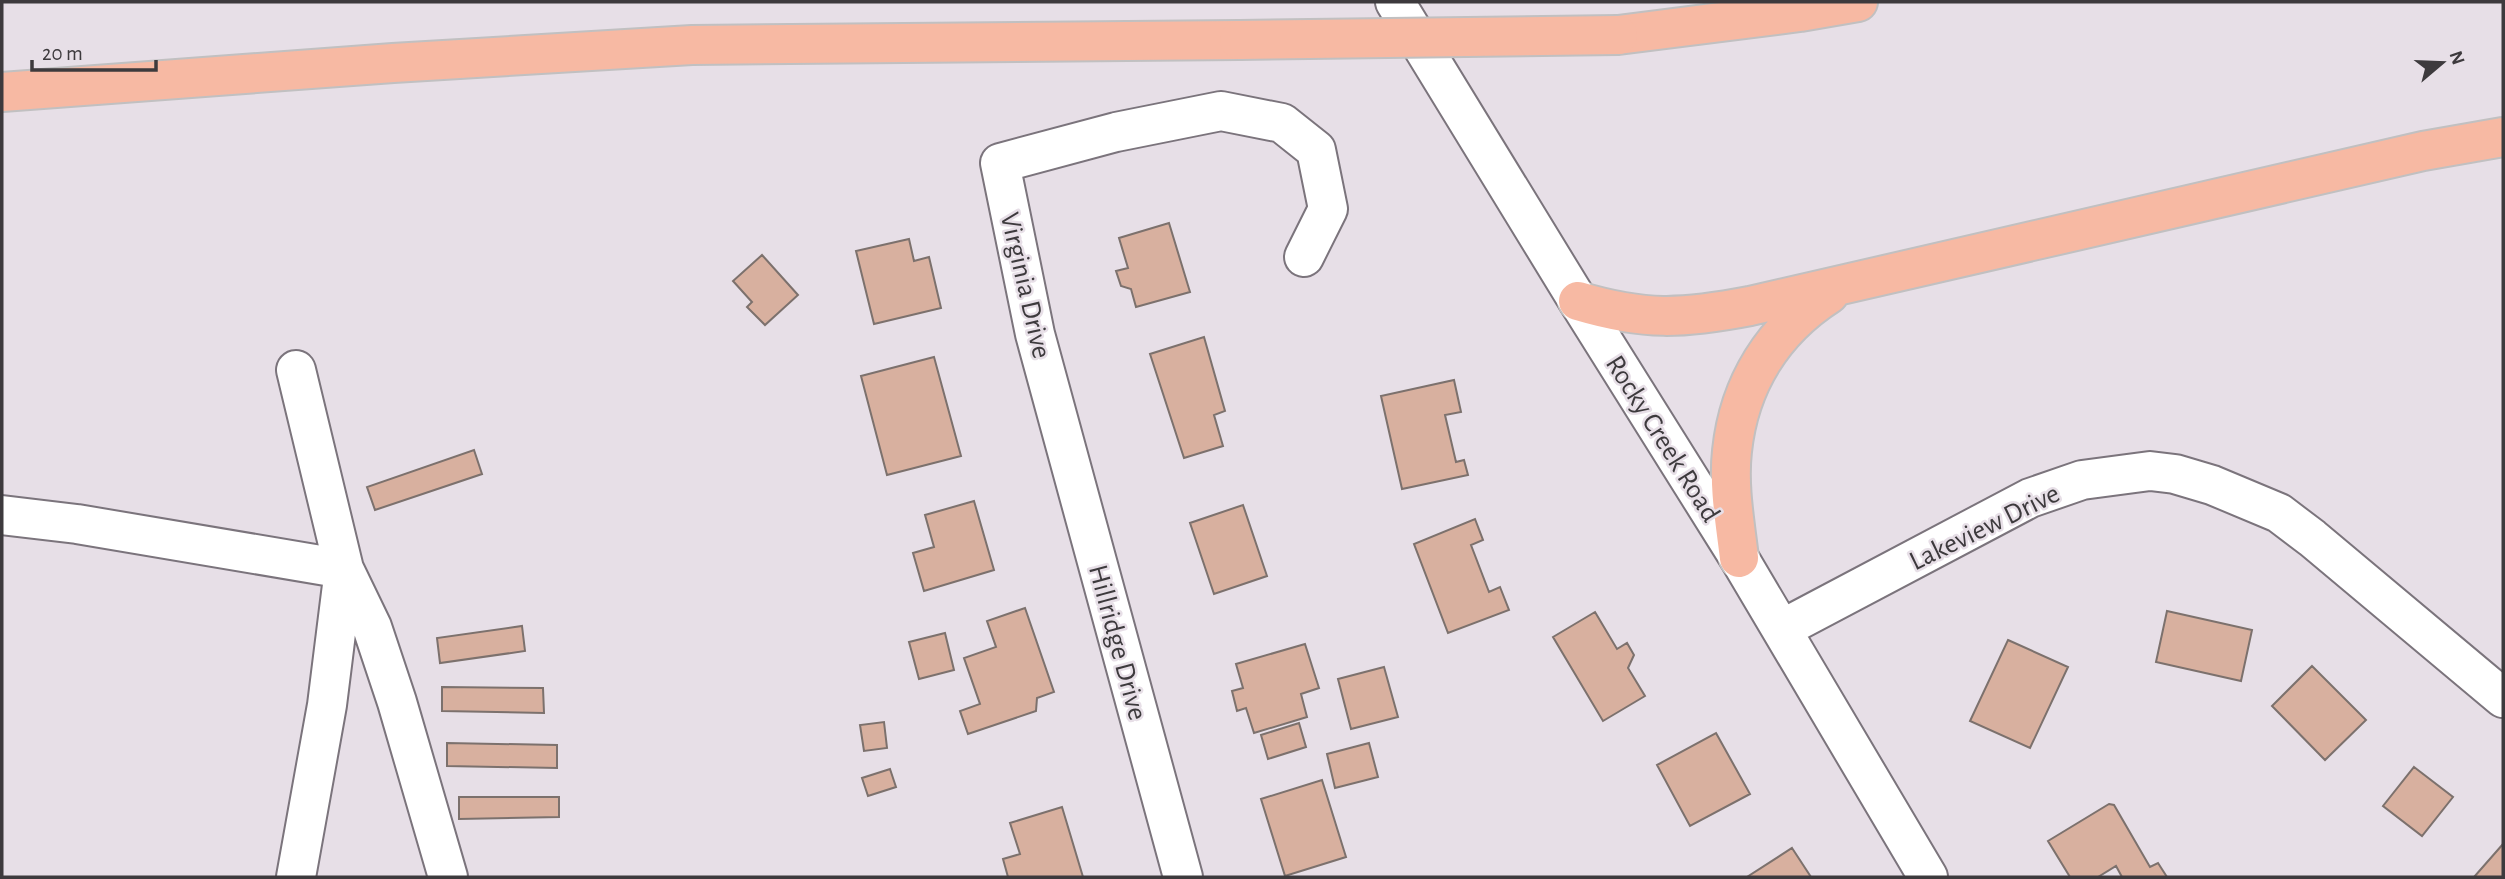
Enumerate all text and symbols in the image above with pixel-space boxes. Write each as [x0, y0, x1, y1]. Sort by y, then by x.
scale bar [32, 28, 156, 72]
north arrow [2407, 28, 2477, 98]
text: 20 m [42, 43, 83, 64]
text: N [2446, 49, 2468, 67]
street label: Virginia Drive [995, 210, 1055, 361]
street label: Rocky Creek Road [1600, 351, 1725, 527]
street label: Lakeview Drive [1905, 479, 2064, 576]
street label: Hillridge Drive [1083, 562, 1151, 723]

